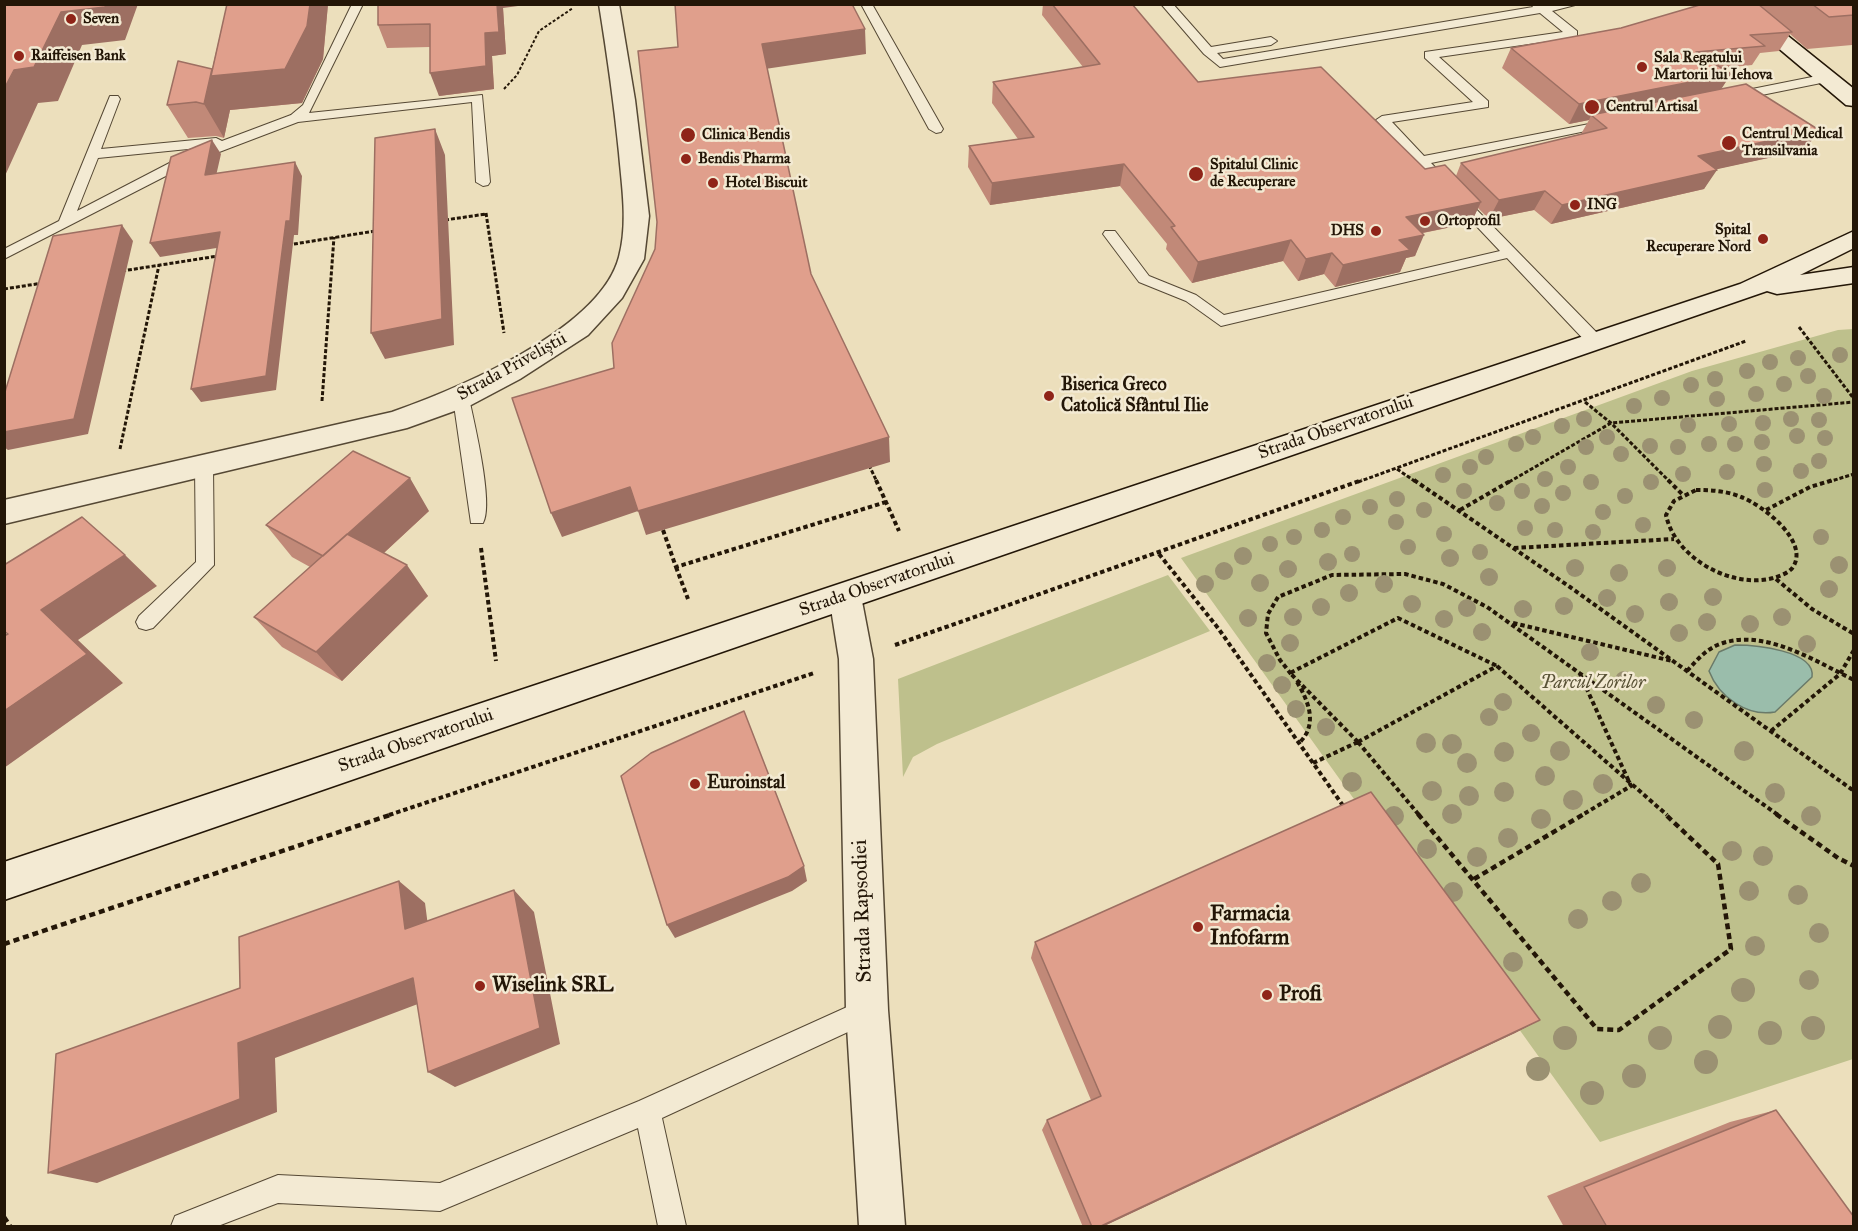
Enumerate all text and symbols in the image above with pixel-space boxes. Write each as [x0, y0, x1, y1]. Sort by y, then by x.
place label: Seven [83, 10, 119, 28]
marker: Seven [64, 12, 78, 26]
place label: Raiffeisen Bank [31, 47, 126, 65]
marker: Raiffeisen Bank [12, 49, 26, 63]
place label: Sala Regatului Martorii lui Iehova [1654, 49, 1772, 84]
marker: Sala Regatului Martorii lui Iehova [1635, 60, 1649, 74]
marker: Centrul Artisal [1583, 98, 1601, 116]
place label: Centrul Artisal [1606, 98, 1698, 116]
place label: Centrul Medical Transilvania [1742, 125, 1843, 160]
marker: Clinica Bendis [679, 126, 697, 144]
place label: Clinica Bendis [702, 126, 790, 144]
marker: Centrul Medical Transilvania [1720, 134, 1738, 152]
place label: Bendis Pharma [698, 150, 790, 168]
marker: Bendis Pharma [679, 152, 693, 166]
place label: Spitalul Clinic de Recuperare [1210, 156, 1298, 191]
marker: Spitalul Clinic de Recuperare [1187, 165, 1205, 183]
place label: Hotel Biscuit [725, 174, 807, 192]
marker: Hotel Biscuit [706, 176, 720, 190]
place label: ING [1587, 196, 1617, 214]
marker: ING [1568, 198, 1582, 212]
place label: Ortoprofil [1437, 212, 1500, 230]
marker: Ortoprofil [1418, 214, 1432, 228]
place label: Spital Recuperare Nord [1646, 221, 1751, 256]
place label: DHS [1331, 222, 1364, 240]
marker: DHS [1369, 224, 1383, 238]
marker: Spital Recuperare Nord [1756, 232, 1770, 246]
street label: Strada Priveliștii [453, 328, 571, 406]
place label: Biserica Greco Catolică Sfântul Ilie [1061, 375, 1208, 418]
marker: Biserica Greco Catolică Sfântul Ilie [1042, 389, 1056, 403]
street label: Strada Observatorului [1256, 391, 1416, 465]
street label: Strada Observatorului [797, 548, 957, 622]
park label: Parcul Zorilor [1541, 673, 1645, 695]
street label: Strada Observatorului [336, 704, 496, 778]
place label: Euroinstal [707, 773, 785, 795]
marker: Euroinstal [688, 777, 702, 791]
street label: Strada Rapsodiei [848, 839, 878, 983]
place label: Farmacia Infofarm [1210, 902, 1290, 952]
marker: Farmacia Infofarm [1191, 920, 1205, 934]
place label: Wiselink SRL [492, 973, 614, 999]
marker: Wiselink SRL [473, 979, 487, 993]
place label: Profi [1279, 982, 1322, 1008]
marker: Profi [1260, 988, 1274, 1002]

